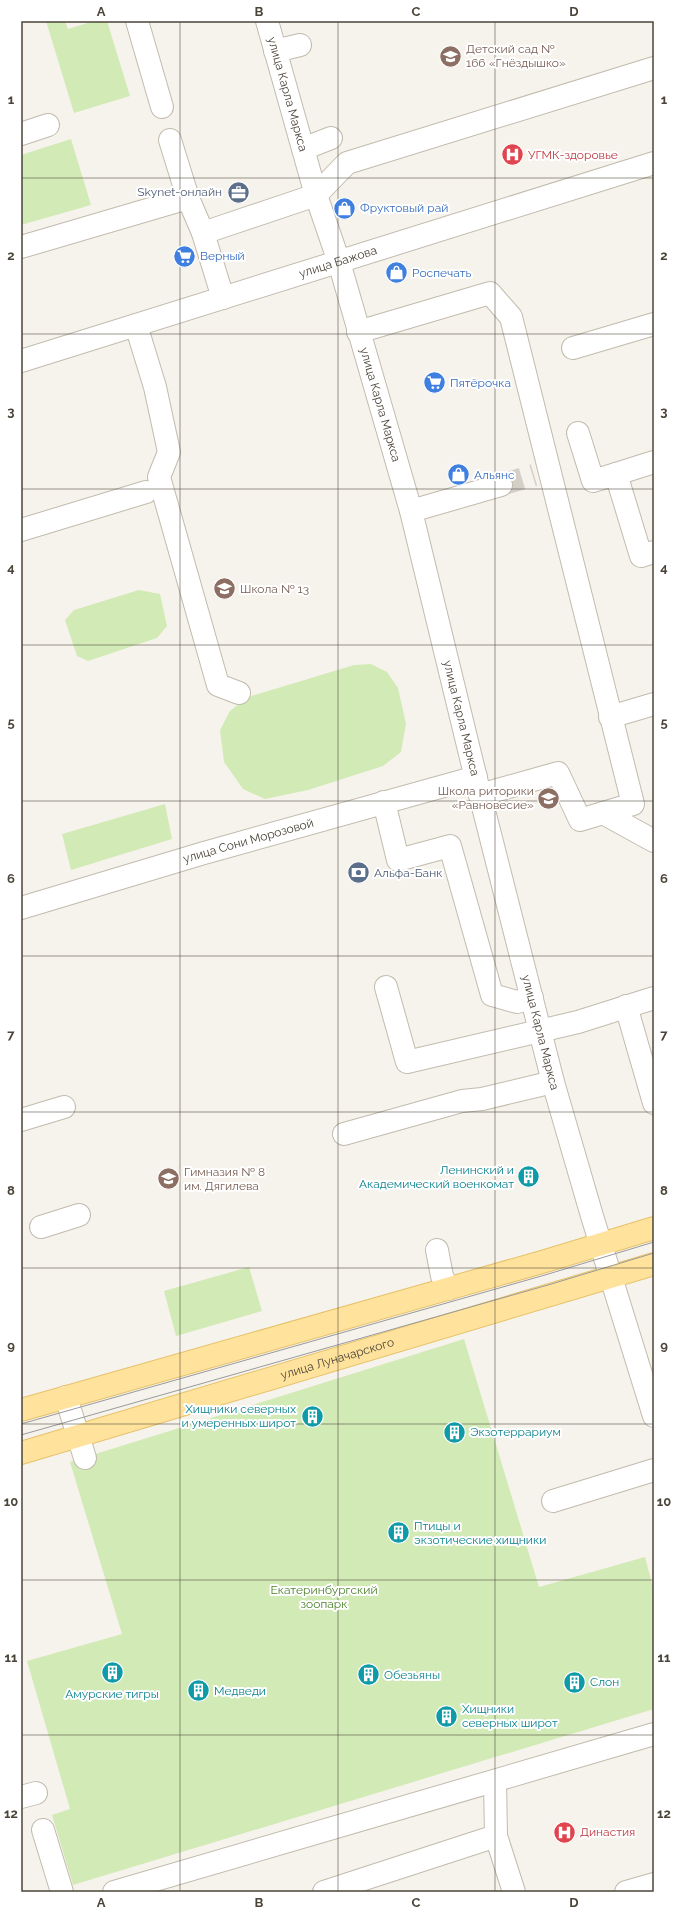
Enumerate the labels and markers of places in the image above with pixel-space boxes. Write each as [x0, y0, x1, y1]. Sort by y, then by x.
place label: Детский сад № 166 «Гнёздышко» [466, 42, 566, 70]
school or university icon: Детский сад № 166 «Гнёздышко» [437, 43, 463, 69]
hospital icon: УГМК-здоровье [499, 142, 525, 168]
place label: УГМК-здоровье [528, 148, 618, 162]
office icon: Skynet-онлайн [225, 179, 251, 205]
place label: Skynet-онлайн [137, 185, 222, 199]
shop icon: Фруктовый рай [332, 195, 358, 221]
place label: Фруктовый рай [360, 201, 448, 215]
supermarket icon: Верный [171, 243, 197, 269]
place label: Верный [200, 249, 245, 263]
shop icon: Роспечать [383, 260, 409, 286]
place label: Роспечать [412, 266, 471, 280]
supermarket icon: Пятёрочка [422, 370, 448, 396]
place label: Пятёрочка [450, 376, 511, 390]
shop icon: Альянс [445, 462, 471, 488]
place label: Альянс [474, 468, 515, 482]
school or university icon: Школа № 13 [211, 576, 237, 602]
place label: Школа № 13 [240, 582, 309, 596]
place label: Школа риторики «Равновесие» [438, 784, 534, 812]
school or university icon: Школа риторики «Равновесие» [536, 785, 562, 811]
bank icon: Альфа-Банк [345, 860, 371, 886]
place label: Альфа-Банк [374, 866, 442, 880]
place label: Ленинский и Академический военкомат [359, 1163, 514, 1191]
building icon: Ленинский и Академический военкомат [516, 1164, 542, 1190]
place label: Гимназия № 8 им. Дягилева [184, 1165, 265, 1193]
school or university icon: Гимназия № 8 им. Дягилева [155, 1166, 181, 1192]
place label: Хищники северных и умеренных широт [182, 1402, 296, 1430]
building icon: Хищники северных и умеренных широт [299, 1403, 325, 1429]
building icon: Экзотеррариум [442, 1419, 468, 1445]
place label: Экзотеррариум [470, 1425, 561, 1439]
place label: Птицы и экзотические хищники [414, 1519, 546, 1547]
building icon: Птицы и экзотические хищники [385, 1520, 411, 1546]
building icon: Амурские тигры [99, 1660, 125, 1686]
building icon: Обезьяны [355, 1662, 381, 1688]
place label: Обезьяны [384, 1668, 440, 1682]
building icon: Слон [561, 1669, 587, 1695]
place label: Слон [590, 1675, 619, 1689]
building icon: Медведи [185, 1678, 211, 1704]
place label: Медведи [214, 1684, 266, 1698]
place label: Амурские тигры [65, 1687, 159, 1701]
place label: Хищники северных широт [462, 1702, 558, 1730]
building icon: Хищники северных широт [434, 1703, 460, 1729]
hospital icon: Династия [551, 1819, 577, 1845]
place label: Династия [580, 1825, 635, 1839]

